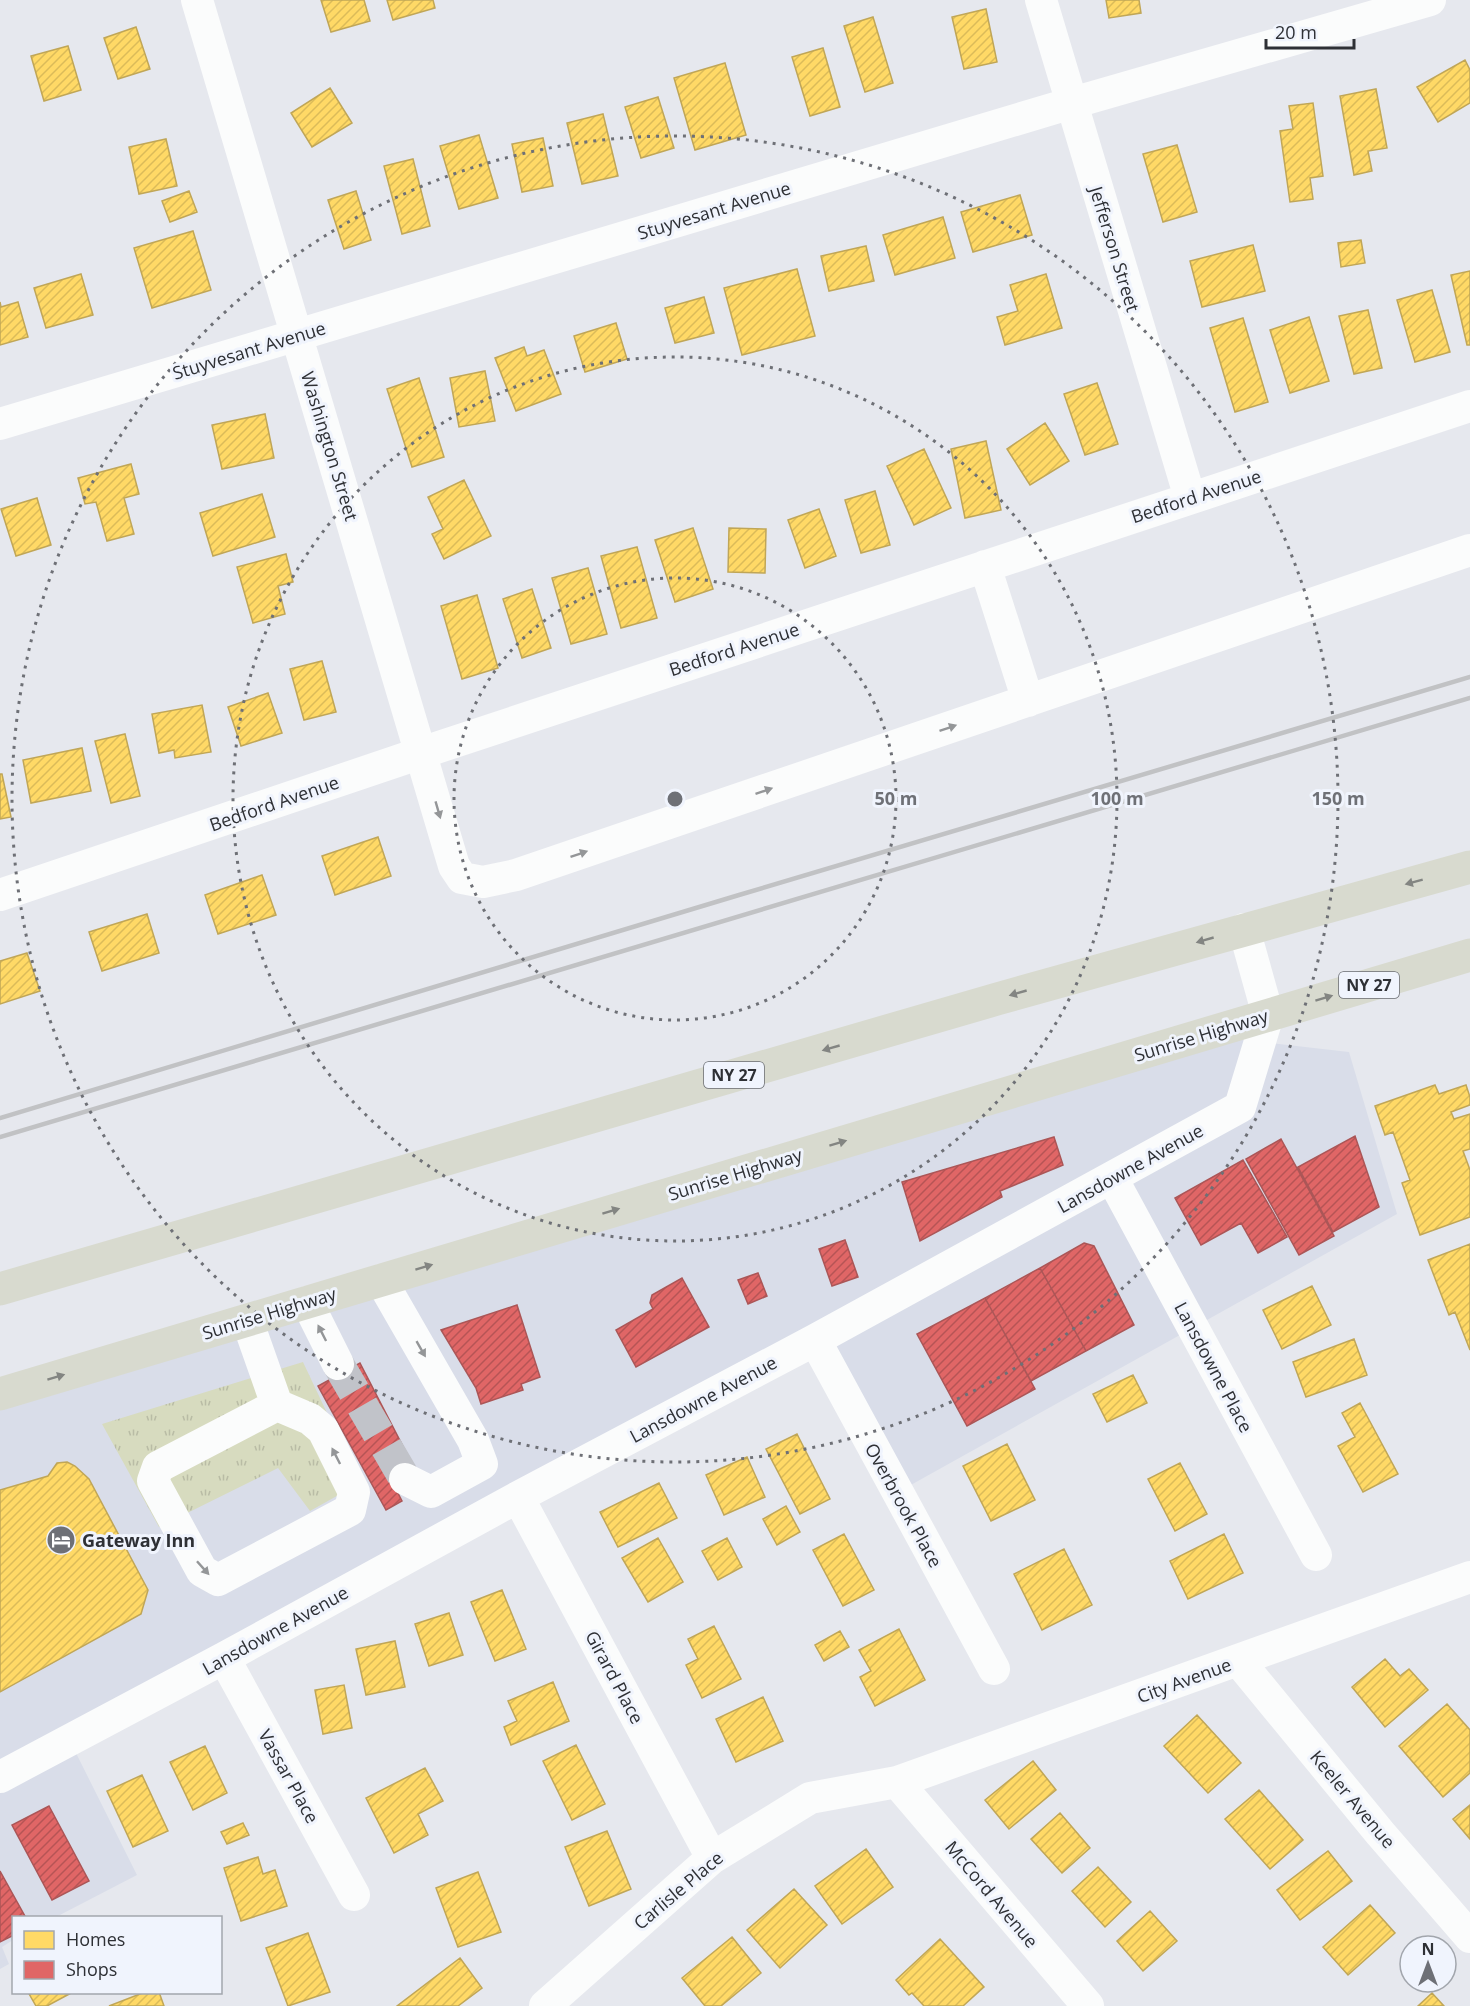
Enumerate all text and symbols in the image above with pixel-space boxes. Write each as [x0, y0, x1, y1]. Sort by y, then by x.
scale bar [1266, 12, 1354, 50]
text: 20 m [1275, 20, 1317, 44]
street label: Stuyvesant Avenue [635, 175, 793, 245]
street label: Jefferson Street [1084, 181, 1145, 315]
street label: Stuyvesant Avenue [170, 315, 328, 385]
street label: Washington Street [296, 368, 364, 524]
street label: Bedford Avenue [1128, 464, 1264, 528]
street label: Bedford Avenue [666, 617, 802, 681]
one-way arrow [939, 722, 957, 732]
street label: Bedford Avenue [206, 770, 342, 836]
one-way arrow [755, 785, 773, 795]
text: 50 m [875, 786, 917, 810]
text: 100 m [1090, 786, 1144, 810]
text: 150 m [1311, 786, 1365, 810]
centre of rings [665, 789, 685, 809]
one-way arrow [433, 800, 443, 819]
one-way arrow [570, 848, 588, 858]
one-way arrow [1404, 878, 1422, 887]
one-way arrow [1196, 935, 1214, 945]
road number: NY 27 [1339, 972, 1399, 998]
one-way arrow [1009, 989, 1027, 998]
one-way arrow [1315, 993, 1333, 1002]
street label: Sunrise Highway [1131, 1003, 1272, 1067]
one-way arrow [822, 1043, 840, 1053]
road number: NY 27 [704, 1062, 764, 1088]
street label: Lansdowne Avenue [1053, 1118, 1207, 1218]
one-way arrow [829, 1138, 847, 1147]
street label: Sunrise Highway [665, 1142, 806, 1206]
one-way arrow [602, 1206, 620, 1215]
one-way arrow [415, 1262, 433, 1271]
street label: Sunrise Highway [199, 1281, 340, 1345]
street label: Lansdowne Place [1169, 1297, 1259, 1437]
one-way arrow [318, 1324, 328, 1342]
one-way arrow [415, 1341, 426, 1357]
street label: Lansdowne Avenue [625, 1350, 781, 1448]
one-way arrow [47, 1372, 65, 1381]
street label: Overbrook Place [860, 1439, 948, 1571]
one-way arrow [331, 1448, 340, 1465]
hotel icon: Gateway Inn [45, 1524, 77, 1556]
place label: Gateway Inn [82, 1528, 195, 1552]
one-way arrow [196, 1560, 210, 1575]
street label: Lansdowne Avenue [198, 1580, 352, 1680]
street label: Girard Place [580, 1626, 650, 1728]
street label: City Avenue [1134, 1652, 1234, 1708]
street label: Vassar Place [253, 1725, 325, 1827]
street label: Keeler Avenue [1305, 1745, 1401, 1853]
street label: McCord Avenue [940, 1835, 1044, 1953]
street label: Carlisle Place [628, 1846, 728, 1934]
legend [12, 1916, 222, 1994]
text: Homes [66, 1927, 125, 1951]
north arrow [1398, 1934, 1458, 1994]
text: N [1421, 1938, 1435, 1960]
text: Shops [66, 1957, 117, 1981]

